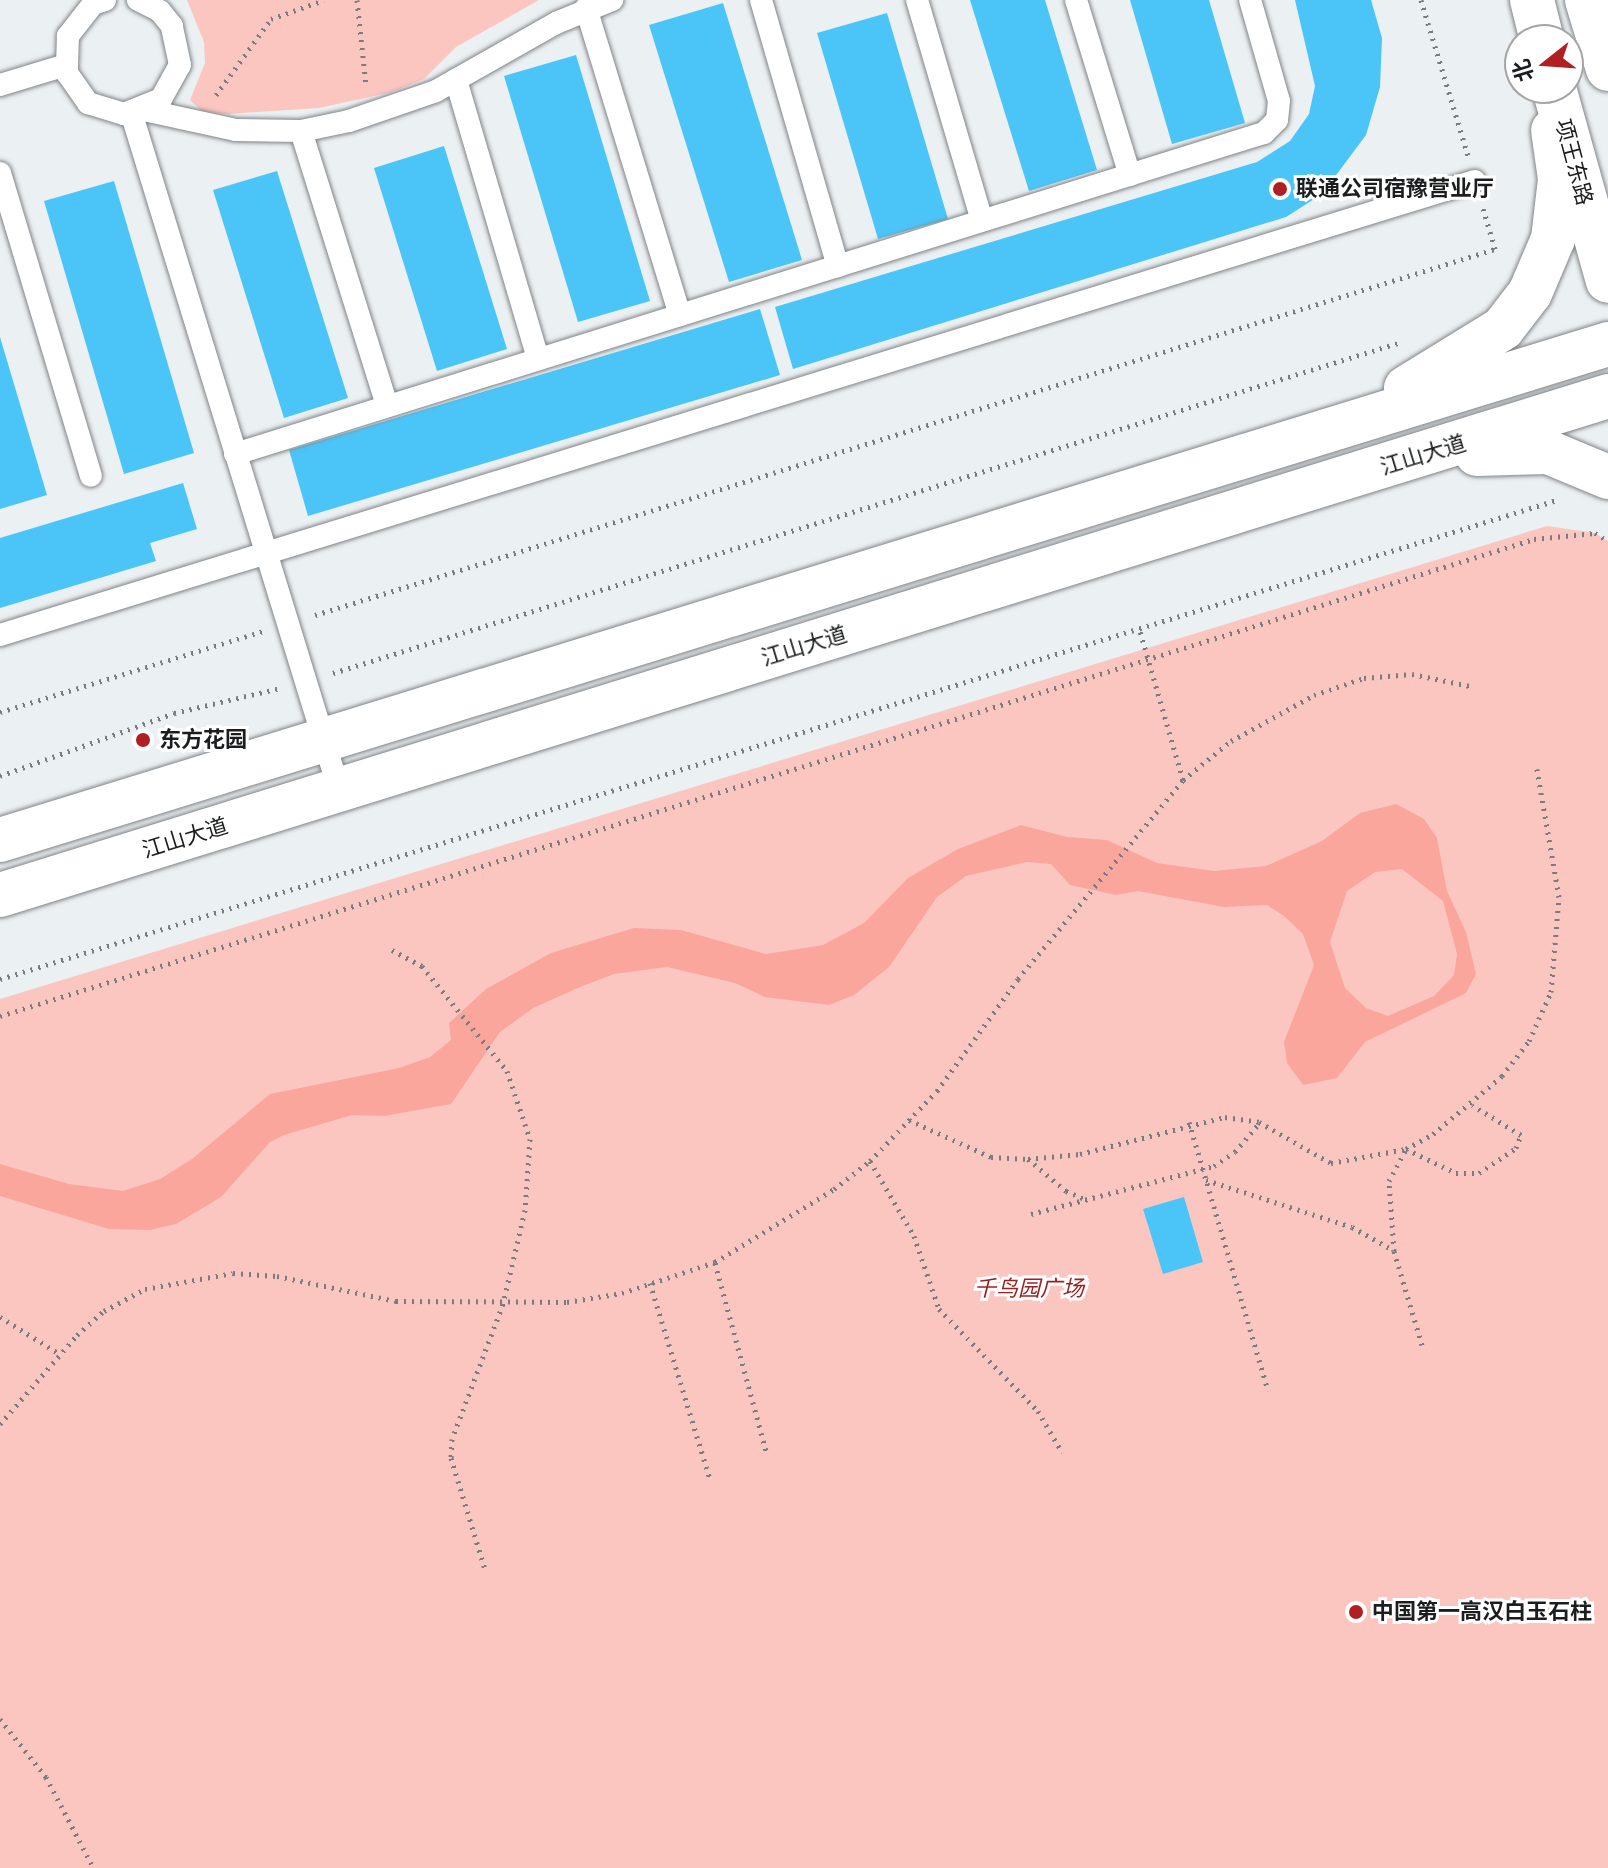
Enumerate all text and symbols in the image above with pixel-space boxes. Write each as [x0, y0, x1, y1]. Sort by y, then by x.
north arrow [1504, 24, 1584, 104]
text: 北 [1505, 56, 1541, 85]
street label: 项王东路 [1550, 116, 1598, 208]
place label: 联通公司宿豫营业厅 [1296, 176, 1494, 202]
marker: 联通公司宿豫营业厅 [1271, 180, 1289, 198]
street label: 江山大道 [1377, 430, 1469, 480]
street label: 江山大道 [758, 621, 850, 671]
place label: 东方花园 [159, 727, 247, 753]
marker: 东方花园 [134, 731, 152, 749]
street label: 江山大道 [139, 813, 231, 863]
park label: 千鸟园广场 [974, 1276, 1084, 1302]
place label: 中国第一高汉白玉石柱 [1372, 1599, 1592, 1625]
marker: 中国第一高汉白玉石柱 [1347, 1603, 1365, 1621]

